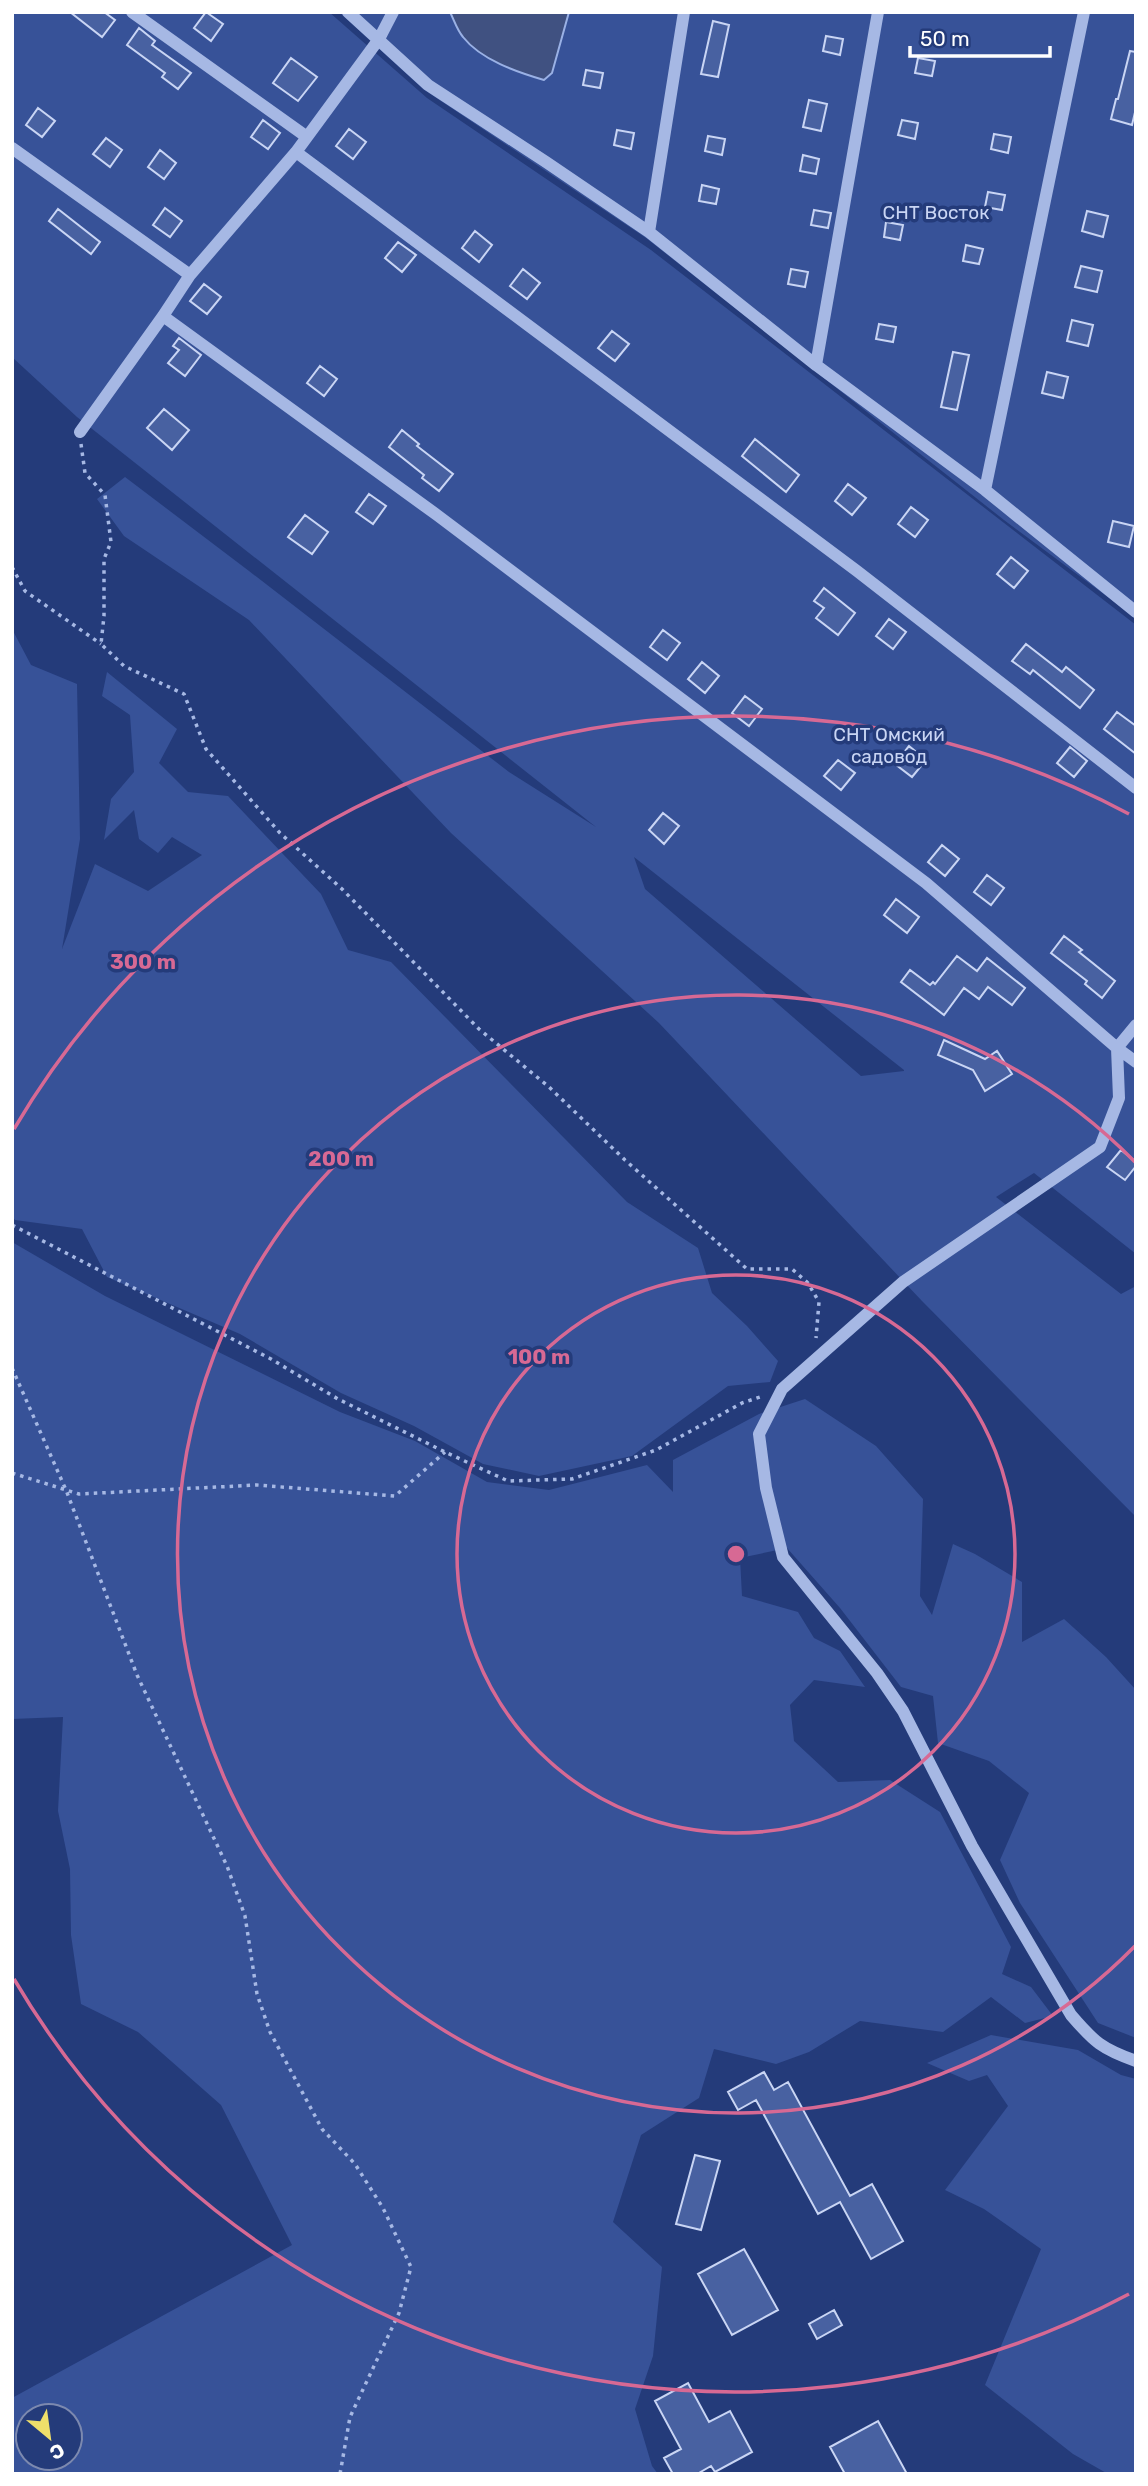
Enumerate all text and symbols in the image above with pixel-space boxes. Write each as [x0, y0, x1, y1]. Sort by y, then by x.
scale bar [910, 14, 1050, 58]
text: 50 m [920, 26, 970, 51]
park label: СНТ Восток [883, 201, 989, 224]
park label: СНТ Омский садовод [833, 723, 945, 768]
text: 300 m [110, 949, 176, 974]
text: 200 m [308, 1146, 374, 1171]
text: 100 m [508, 1344, 570, 1369]
centre of rings [724, 1542, 748, 1566]
north arrow [14, 2402, 84, 2472]
text: С [46, 2438, 68, 2465]

